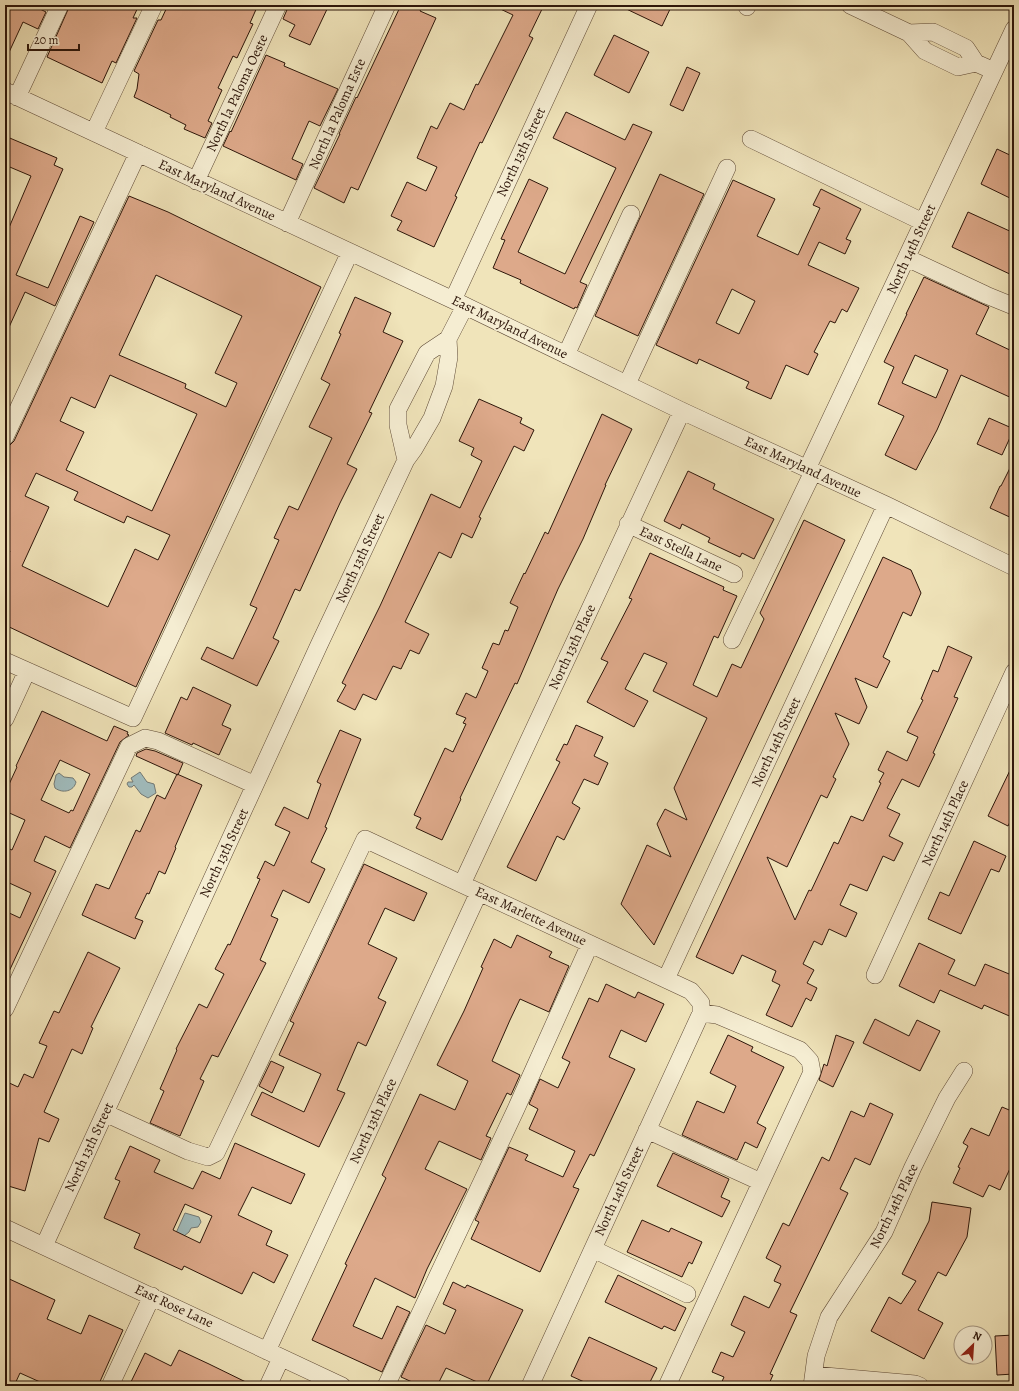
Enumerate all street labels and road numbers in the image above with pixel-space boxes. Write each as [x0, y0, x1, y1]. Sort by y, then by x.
street label: North la Paloma Oeste [201, 31, 273, 155]
street label: North la Paloma Este [304, 55, 370, 173]
street label: North 13th Street [492, 104, 550, 200]
street label: East Maryland Avenue [155, 155, 279, 225]
street label: North 14th Street [882, 201, 940, 297]
street label: East Maryland Avenue [449, 291, 571, 363]
street label: East Maryland Avenue [741, 432, 865, 502]
street label: North 13th Street [331, 510, 389, 606]
street label: East Stella Lane [636, 521, 726, 577]
street label: North 13th Place [544, 601, 600, 693]
street label: North 14th Street [747, 694, 805, 790]
street label: North 14th Place [917, 777, 973, 869]
street label: North 13th Street [195, 805, 253, 901]
street label: East Marlette Avenue [472, 882, 590, 950]
street label: North 13th Place [345, 1075, 401, 1167]
street label: North 13th Street [60, 1099, 118, 1195]
street label: North 14th Street [590, 1143, 648, 1239]
street label: North 14th Place [865, 1160, 923, 1252]
street label: East Rose Lane [132, 1279, 216, 1333]

